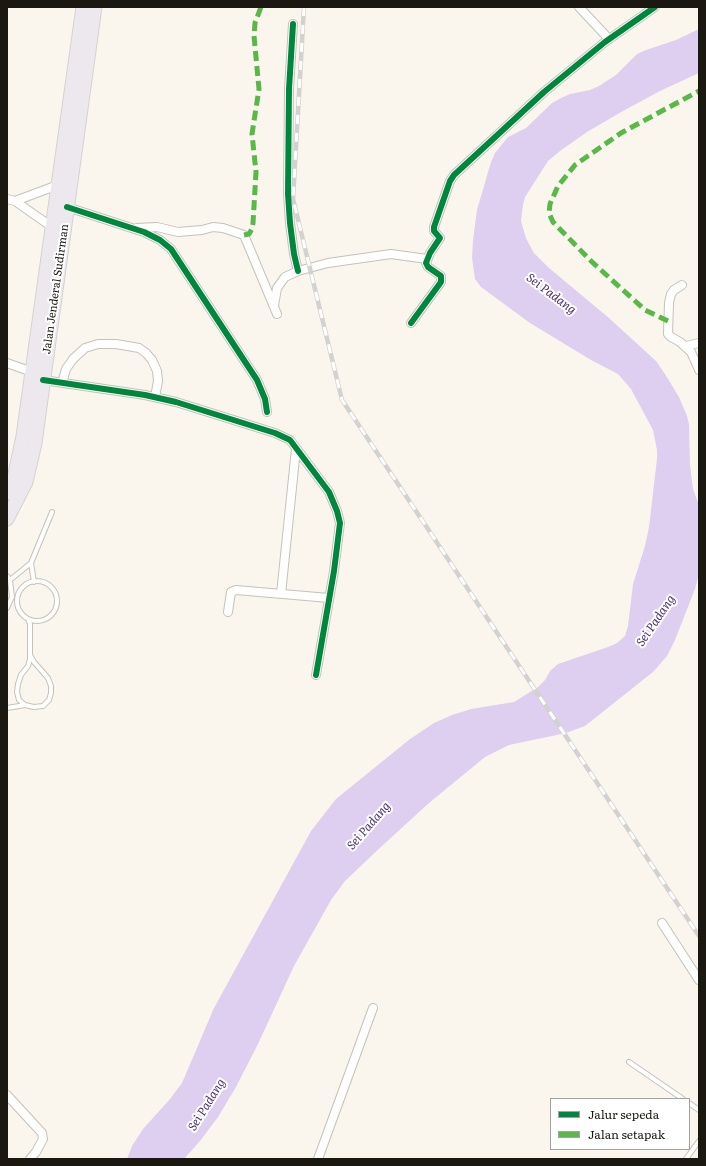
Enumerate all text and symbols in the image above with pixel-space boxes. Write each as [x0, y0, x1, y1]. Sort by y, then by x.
street label: Jalan Jenderal Sudirman [40, 223, 72, 355]
water label: Sei Padang [523, 271, 579, 317]
water label: Sei Padang [634, 593, 678, 649]
water label: Sei Padang [344, 799, 394, 853]
water label: Sei Padang [185, 1076, 229, 1134]
legend [550, 1098, 690, 1150]
text: Jalur sepeda [588, 1105, 659, 1123]
text: Jalan setapak [588, 1125, 665, 1143]

